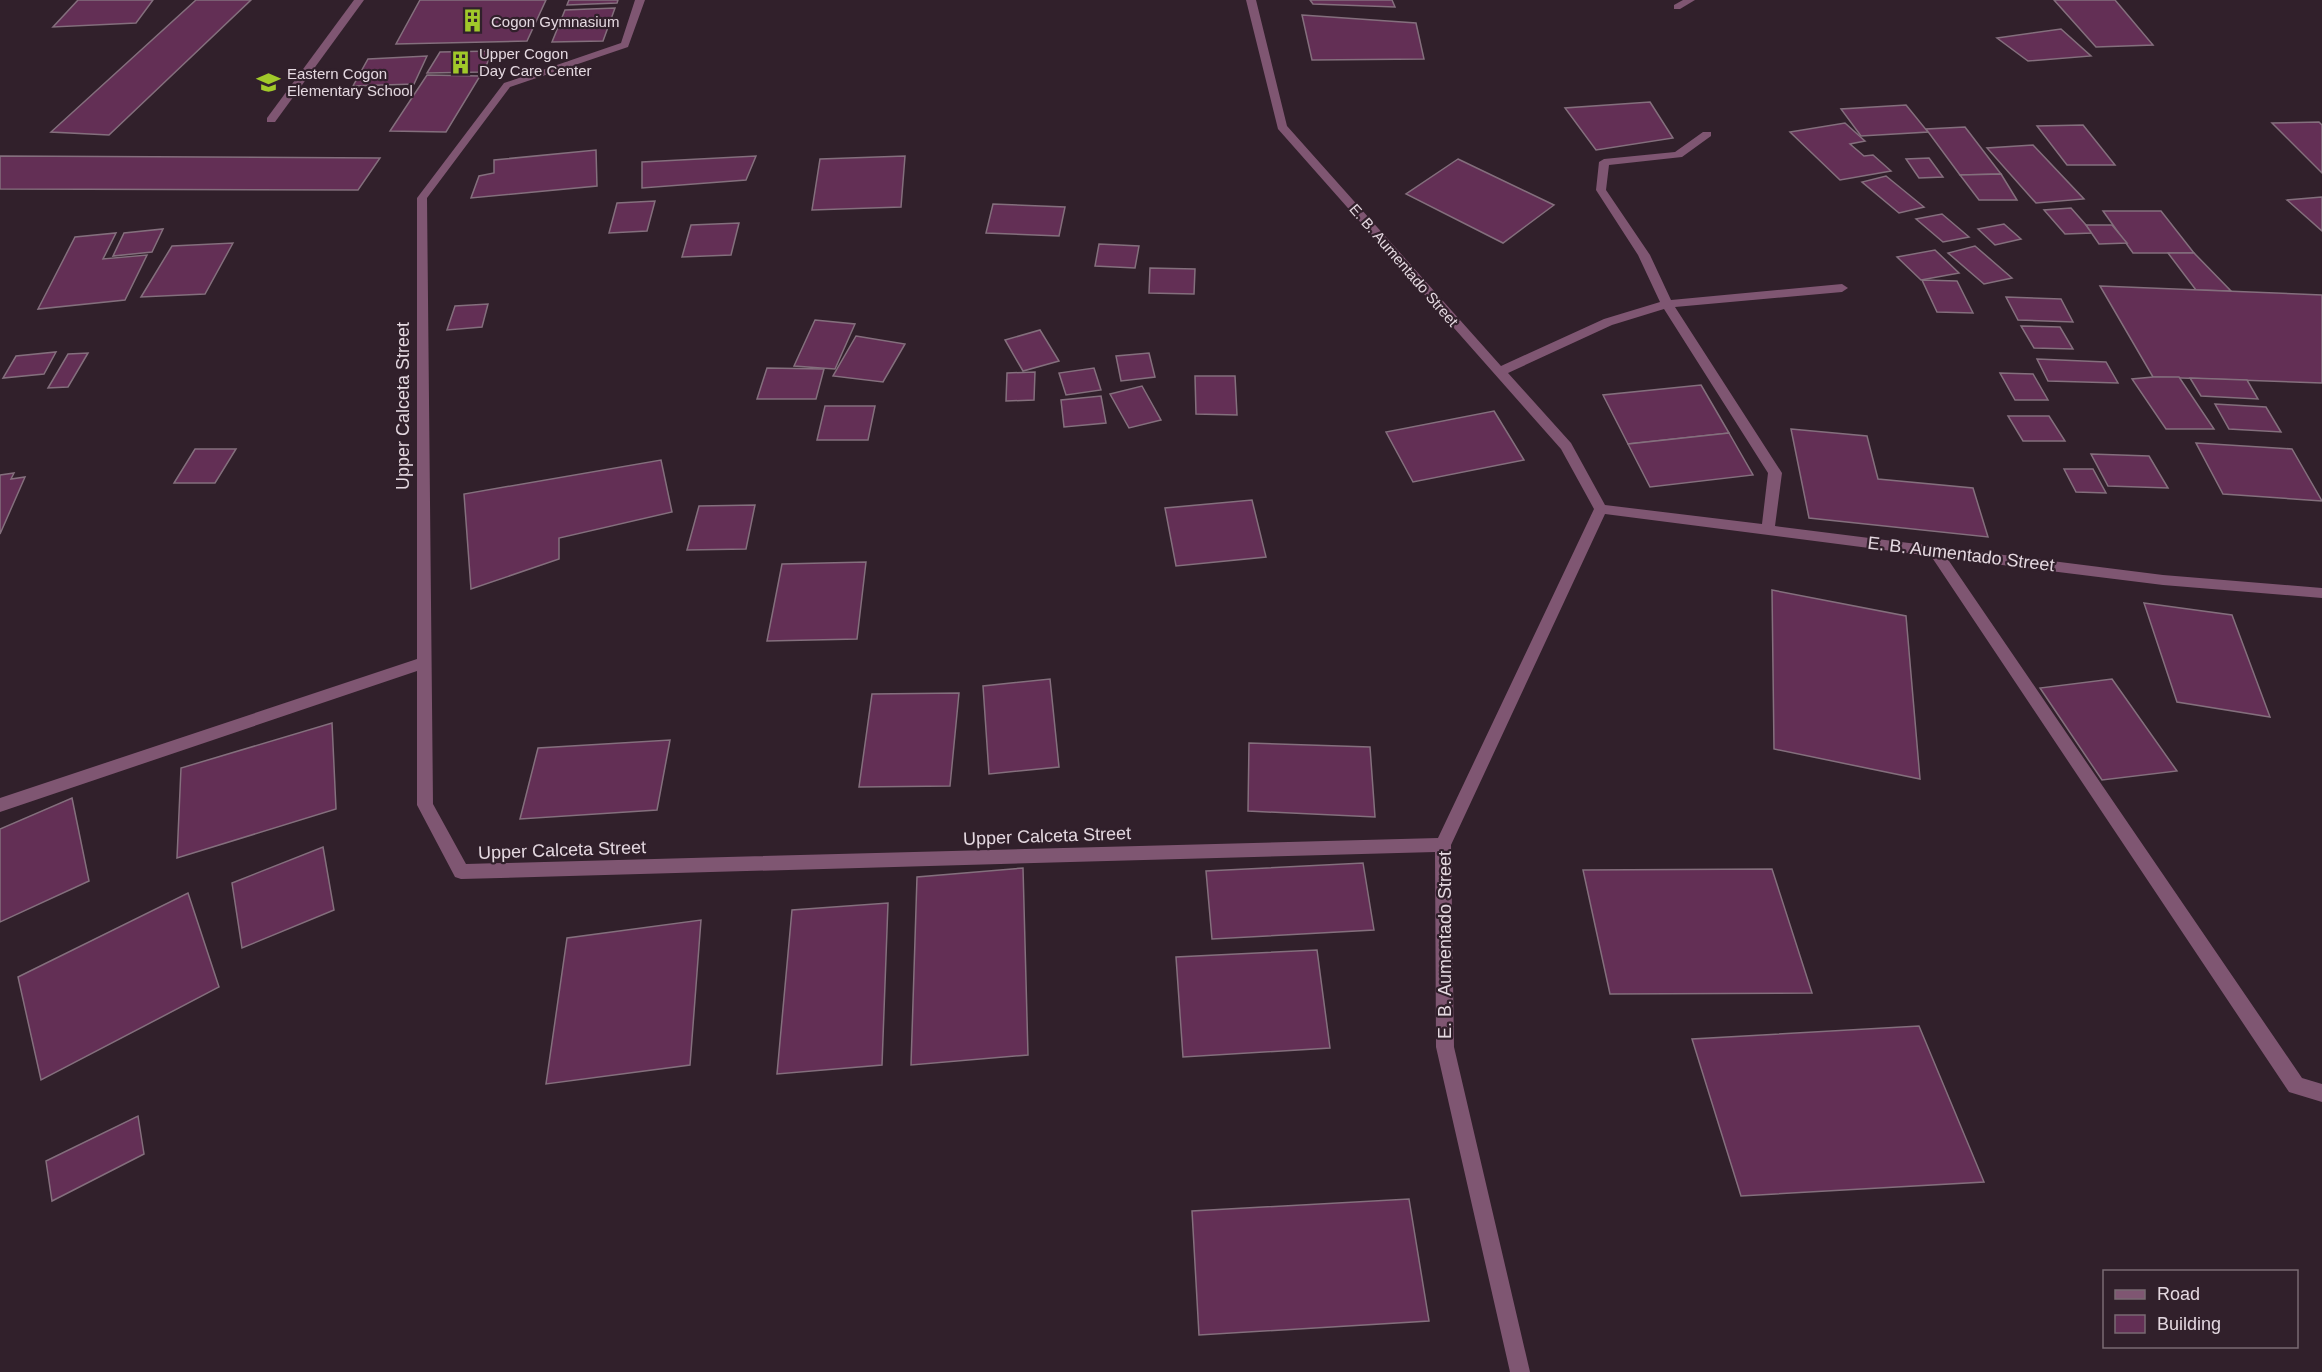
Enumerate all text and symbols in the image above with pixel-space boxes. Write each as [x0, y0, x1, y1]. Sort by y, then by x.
building icon: Cogon Gymnasium [460, 8, 486, 34]
place label: Cogon Gymnasium [491, 13, 619, 30]
place label: Upper Cogon Day Care Center [479, 45, 592, 79]
building icon: Upper Cogon Day Care Center [448, 49, 474, 75]
place label: Eastern Cogon Elementary School [287, 65, 413, 99]
school or university icon: Eastern Cogon Elementary School [256, 69, 282, 95]
street label: E. B. Aumentado Street [1346, 200, 1462, 330]
street label: Upper Calceta Street [393, 322, 413, 490]
street label: E. B. Aumentado Street [1866, 533, 2056, 575]
street label: Upper Calceta Street [963, 823, 1131, 849]
street label: Upper Calceta Street [478, 837, 646, 863]
street label: E. B. Aumentado Street [1435, 851, 1455, 1039]
legend [2103, 1270, 2298, 1348]
text: Road [2157, 1284, 2200, 1304]
text: Building [2157, 1314, 2221, 1334]

